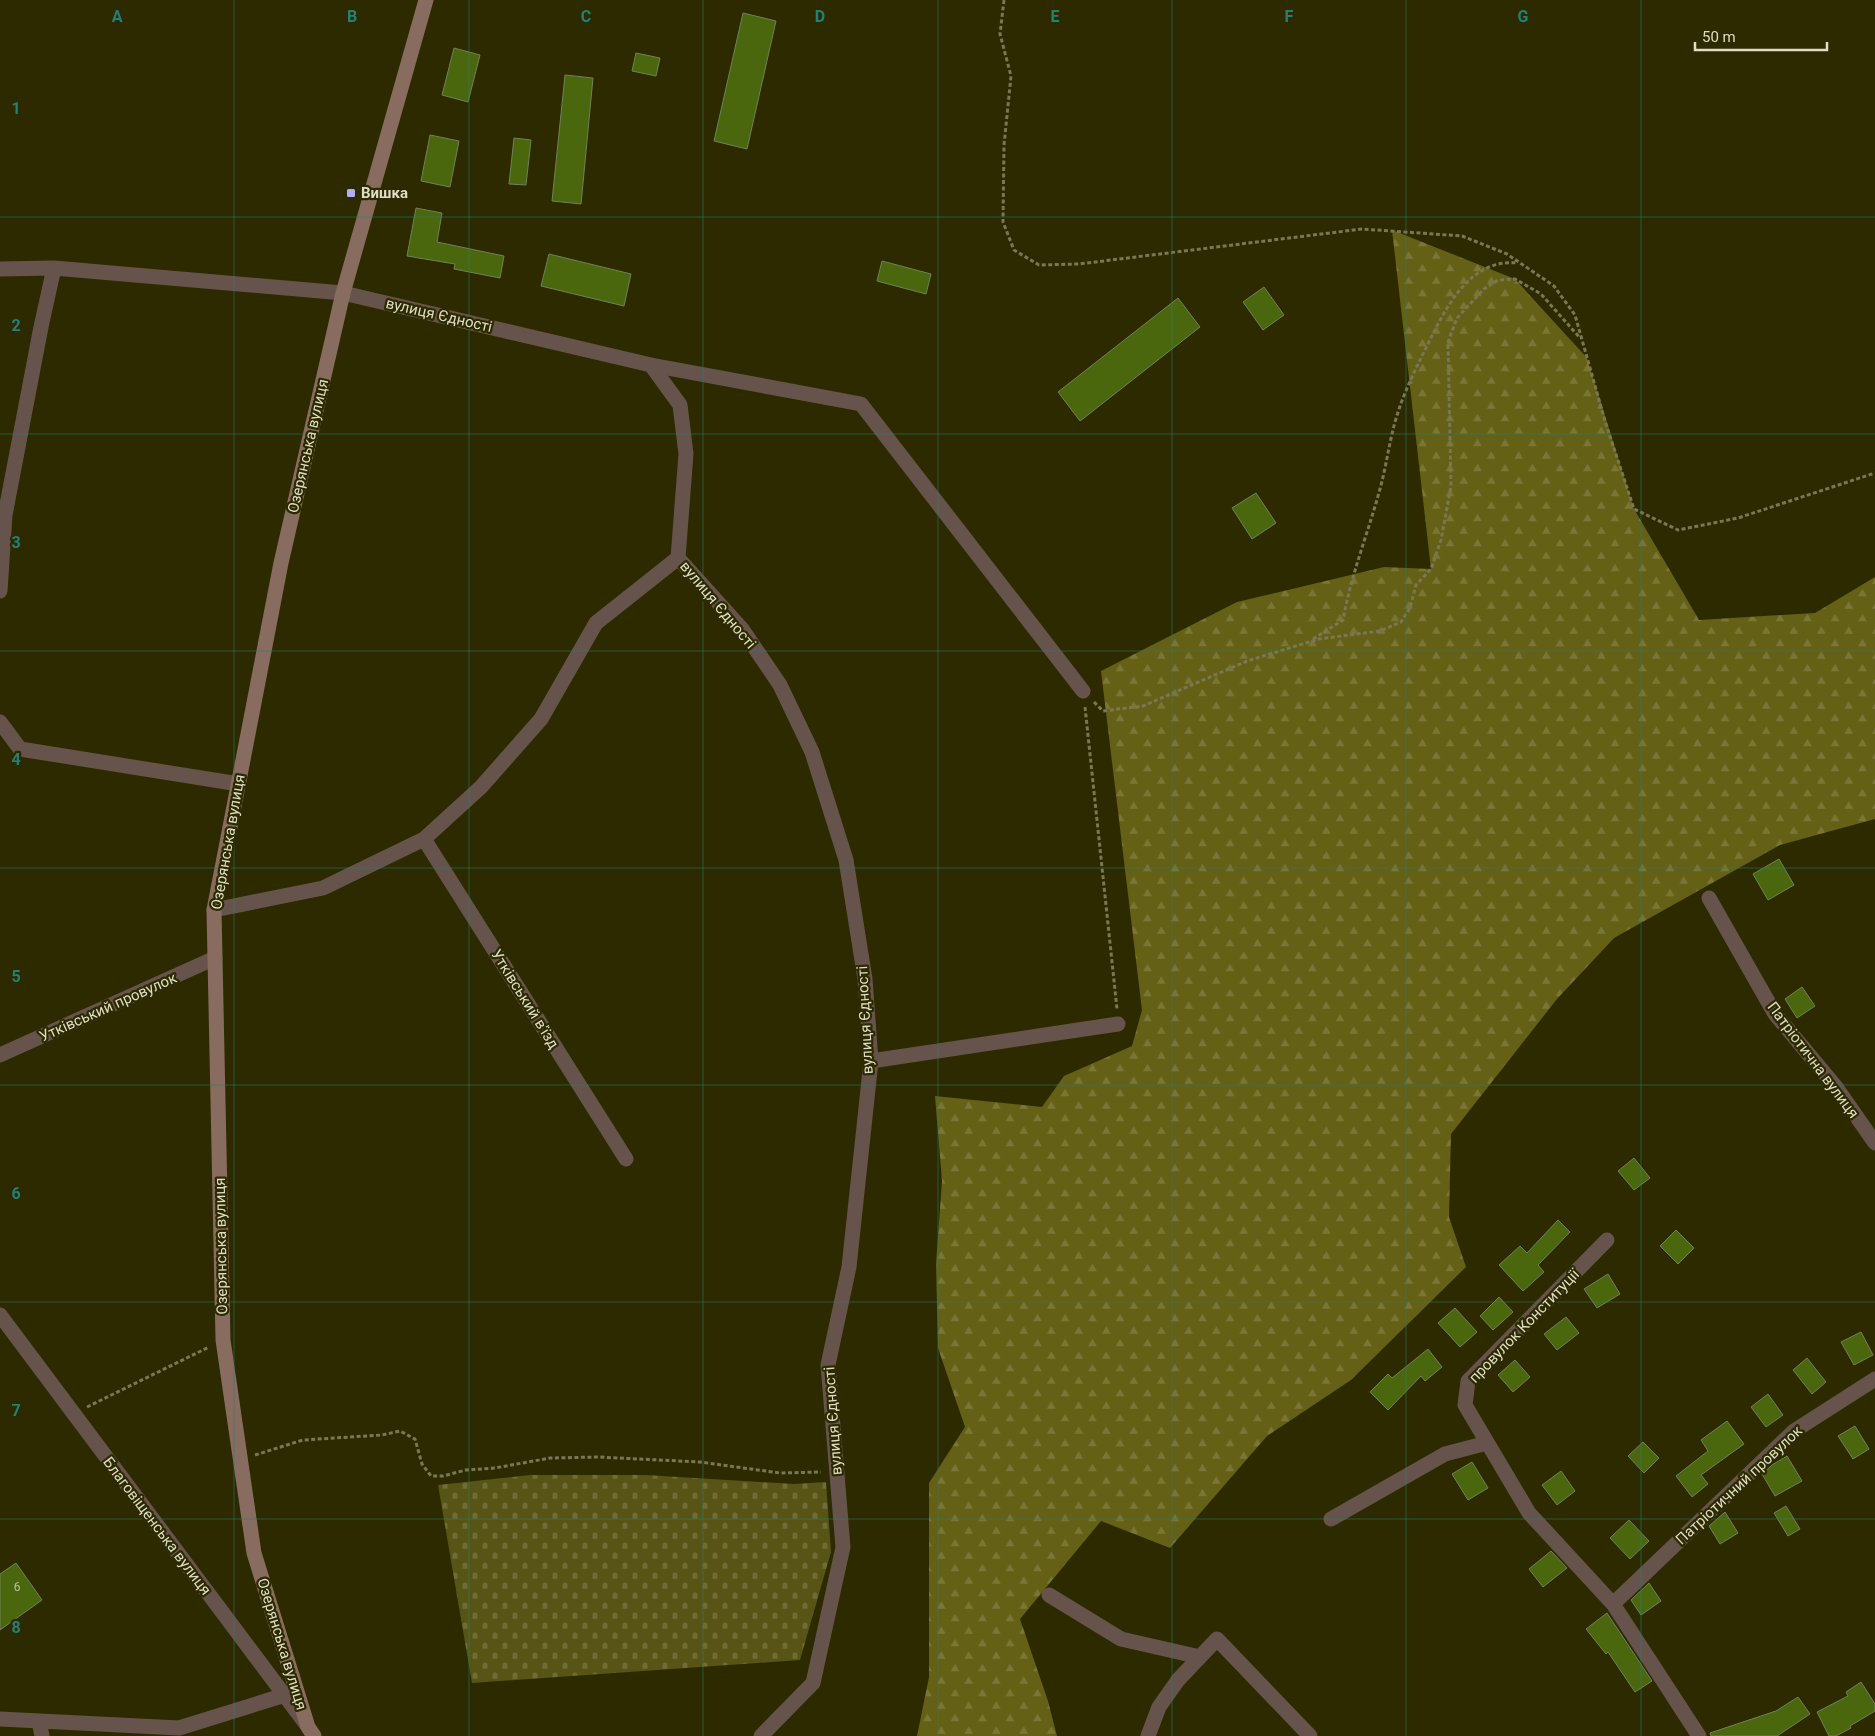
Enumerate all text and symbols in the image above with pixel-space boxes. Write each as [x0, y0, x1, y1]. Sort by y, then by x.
text: A [112, 7, 123, 26]
text: B [347, 7, 357, 26]
text: C [581, 7, 591, 26]
text: D [815, 7, 825, 26]
text: E [1051, 7, 1060, 26]
text: F [1285, 7, 1294, 26]
text: G [1518, 7, 1529, 26]
scale bar [1695, 20, 1828, 52]
text: 50 m [1702, 28, 1736, 46]
text: 1 [11, 99, 21, 118]
place label: Вишка [361, 184, 408, 202]
marker: Вишка [345, 187, 357, 199]
street label: вулиця Єдності [384, 294, 494, 336]
text: 2 [11, 316, 21, 335]
street label: Озерянська вулиця [284, 377, 332, 515]
text: 3 [11, 533, 21, 552]
street label: вулиця Єдності [676, 558, 760, 652]
text: 4 [11, 750, 21, 769]
street label: Озерянська вулиця [207, 773, 249, 911]
street label: Утківський в'їзд [487, 946, 563, 1052]
street label: вулиця Єдності [853, 965, 877, 1075]
text: 5 [11, 967, 21, 986]
street label: Утківський провулок [37, 969, 179, 1045]
street label: Патріотична вулиця [1763, 998, 1863, 1122]
street label: Озерянська вулиця [211, 1177, 231, 1315]
text: 6 [11, 1184, 21, 1203]
street label: провулок Конституції [1465, 1265, 1584, 1387]
street label: вулиця Єдності [820, 1366, 846, 1476]
text: 7 [11, 1401, 21, 1420]
street label: Патріотичний провулок [1672, 1422, 1806, 1548]
street label: Благовіщенська вулиця [99, 1453, 215, 1599]
street label: Озерянська вулиця [253, 1576, 311, 1712]
house number: 6 [14, 1580, 21, 1594]
text: 8 [11, 1618, 21, 1637]

